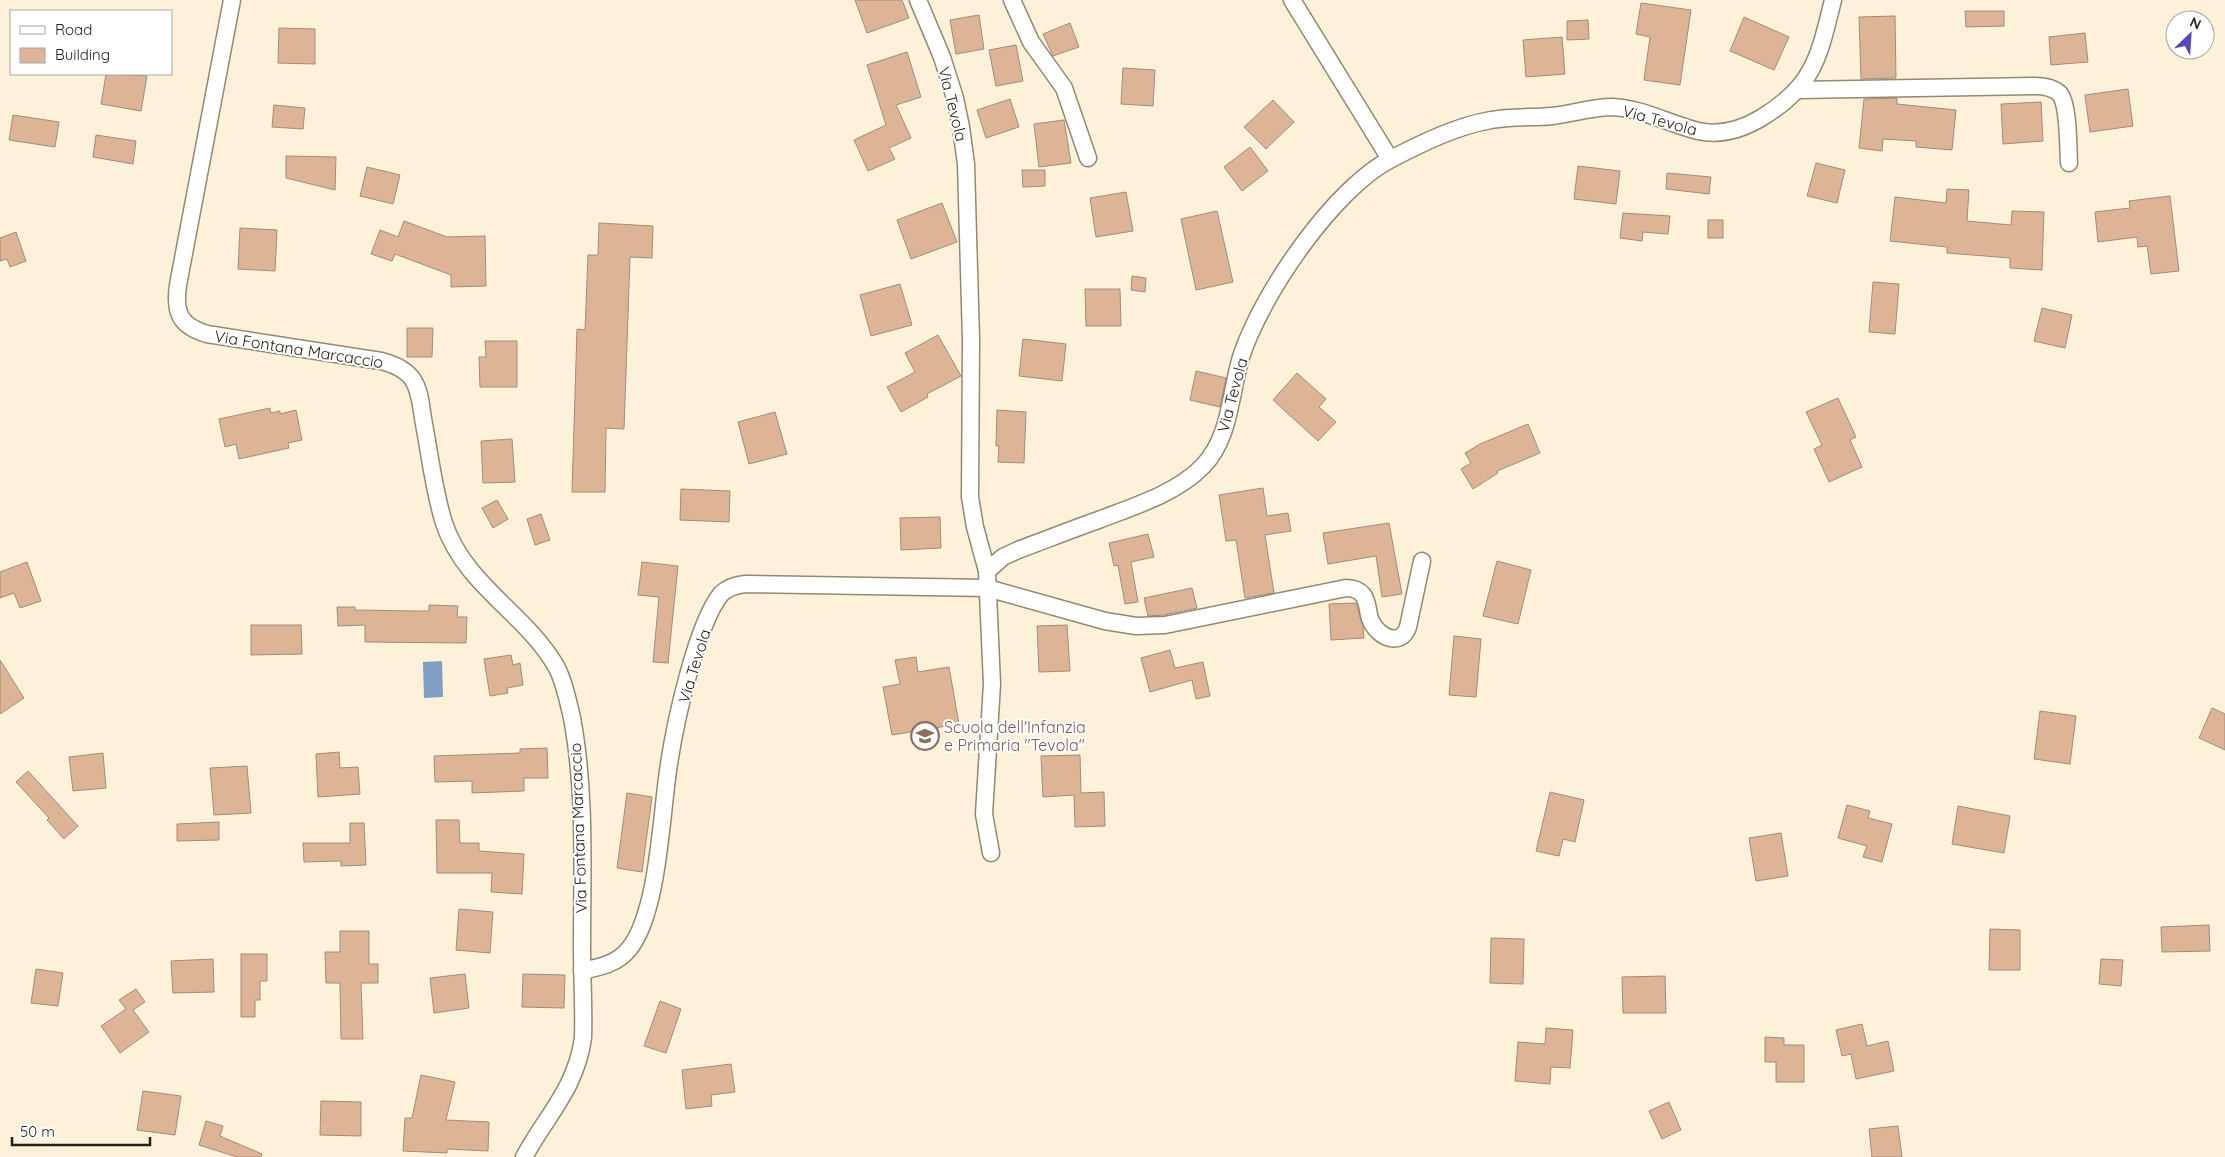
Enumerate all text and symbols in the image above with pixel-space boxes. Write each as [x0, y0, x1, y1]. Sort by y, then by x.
legend [10, 10, 172, 75]
north arrow [2165, 10, 2215, 60]
text: N [2187, 13, 2204, 34]
text: Road [55, 20, 92, 39]
text: Building [55, 45, 110, 64]
street label: Via Tevola [934, 65, 972, 143]
street label: Via Tevola [1621, 100, 1699, 140]
street label: Via Fontana Marcaccio [213, 326, 385, 372]
street label: Via Tevola [1212, 356, 1252, 434]
street label: Via Tevola [673, 627, 715, 705]
place label: Scuola dell'Infanzia e Primaria "Tevola" [944, 717, 1086, 755]
school or university icon: Scuola dell'Infanzia e Primaria "Tevola" [910, 721, 940, 751]
street label: Via Fontana Marcaccio [565, 742, 591, 914]
scale bar [12, 1114, 150, 1146]
text: 50 m [20, 1122, 55, 1141]

